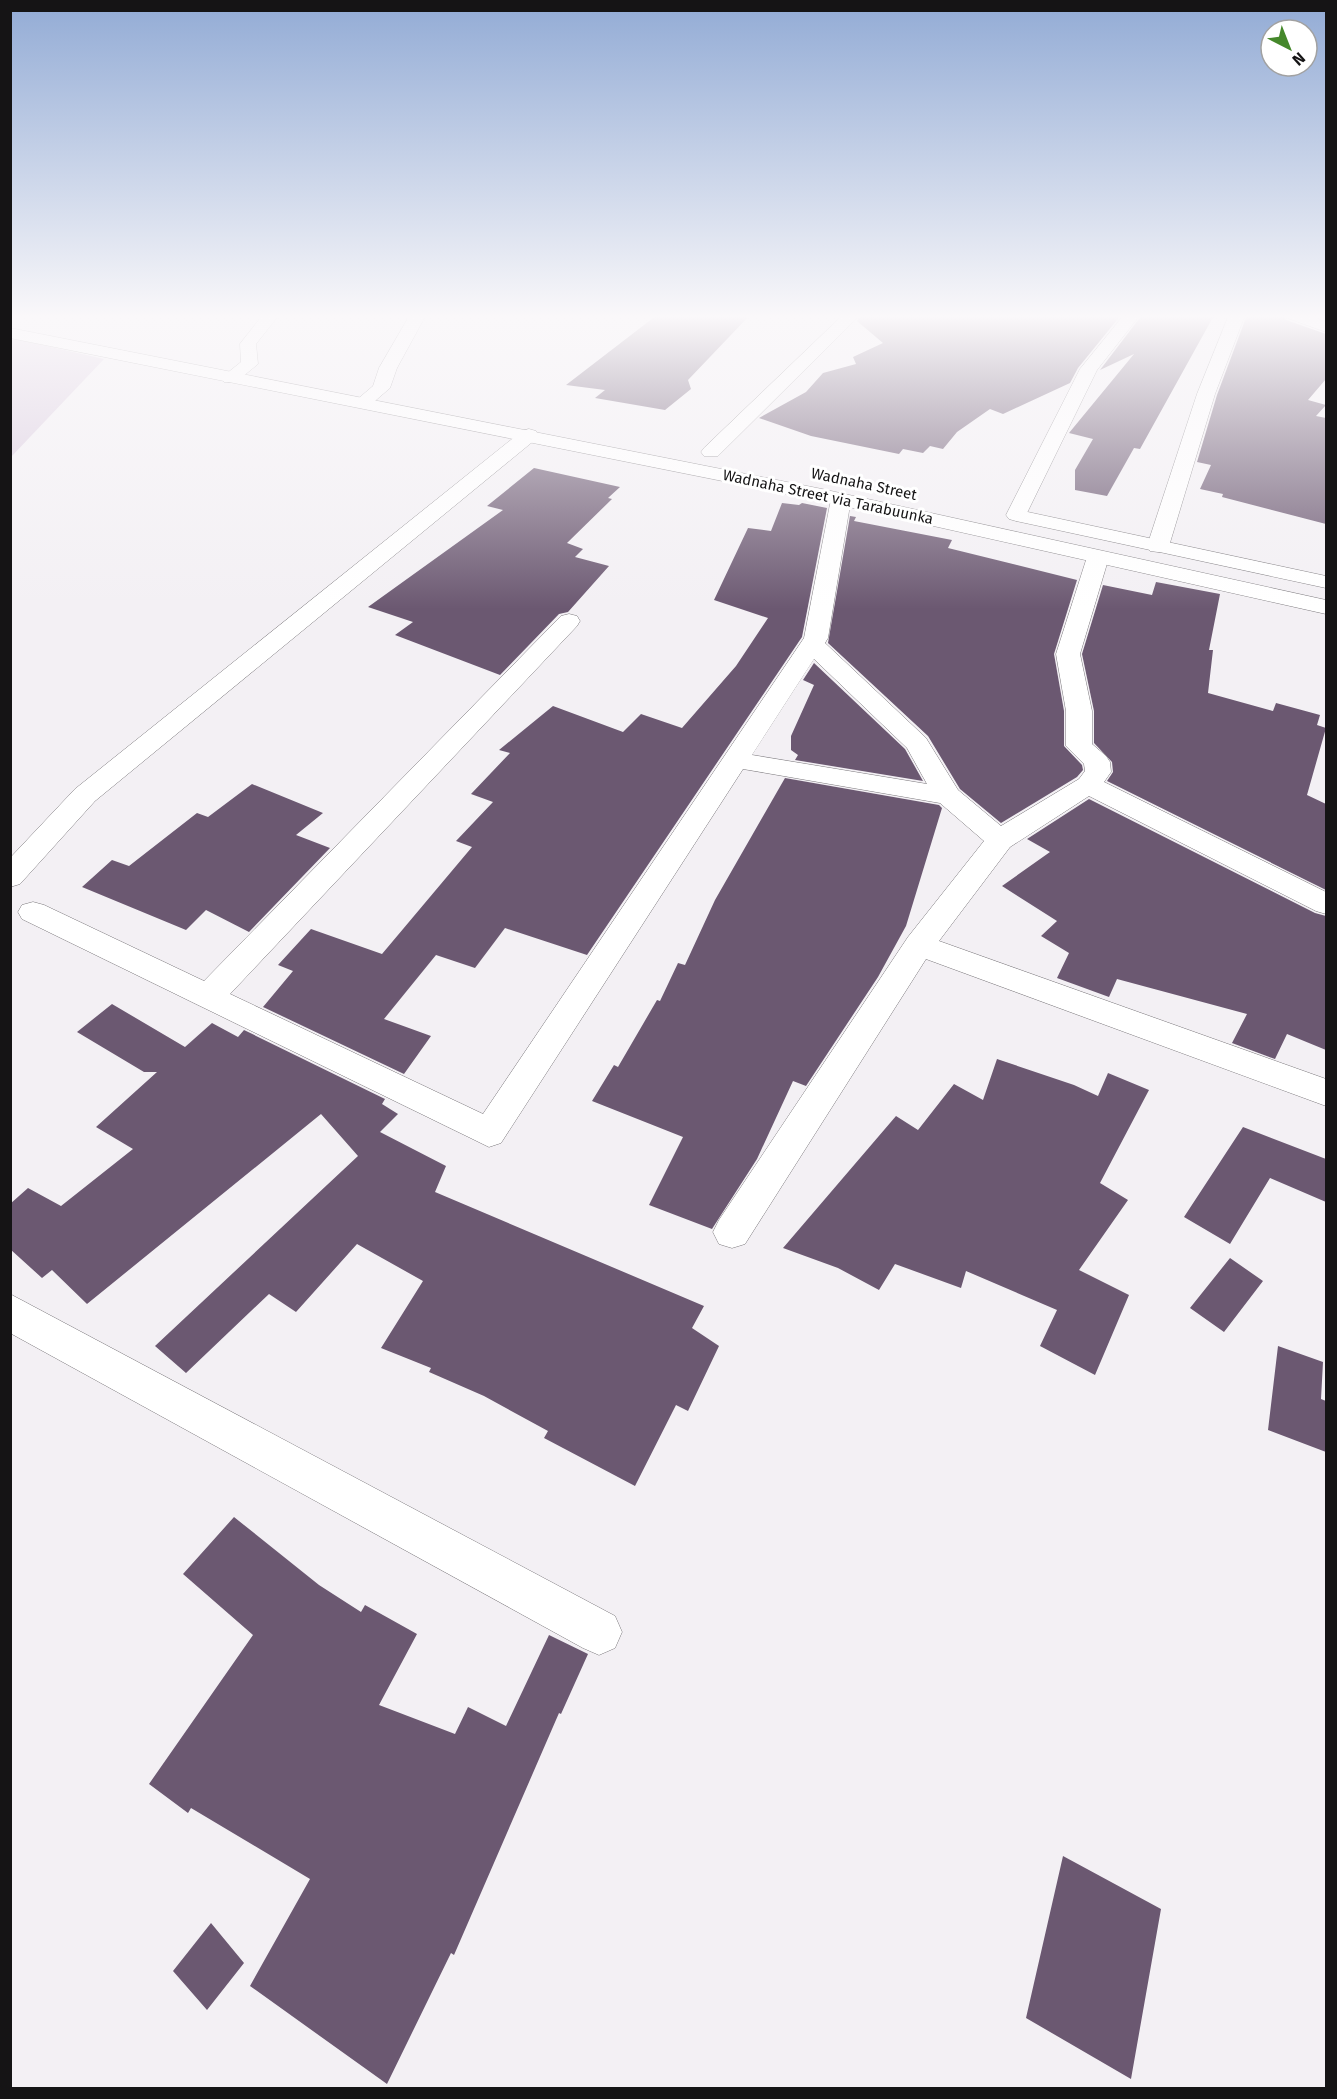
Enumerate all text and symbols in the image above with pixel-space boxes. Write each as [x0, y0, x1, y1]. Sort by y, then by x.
north arrow [1259, 18, 1319, 78]
text: N [1288, 48, 1309, 69]
street label: Wadnaha Street [809, 464, 919, 504]
street label: Wadnaha Street via Tarabuunka [721, 466, 935, 528]

